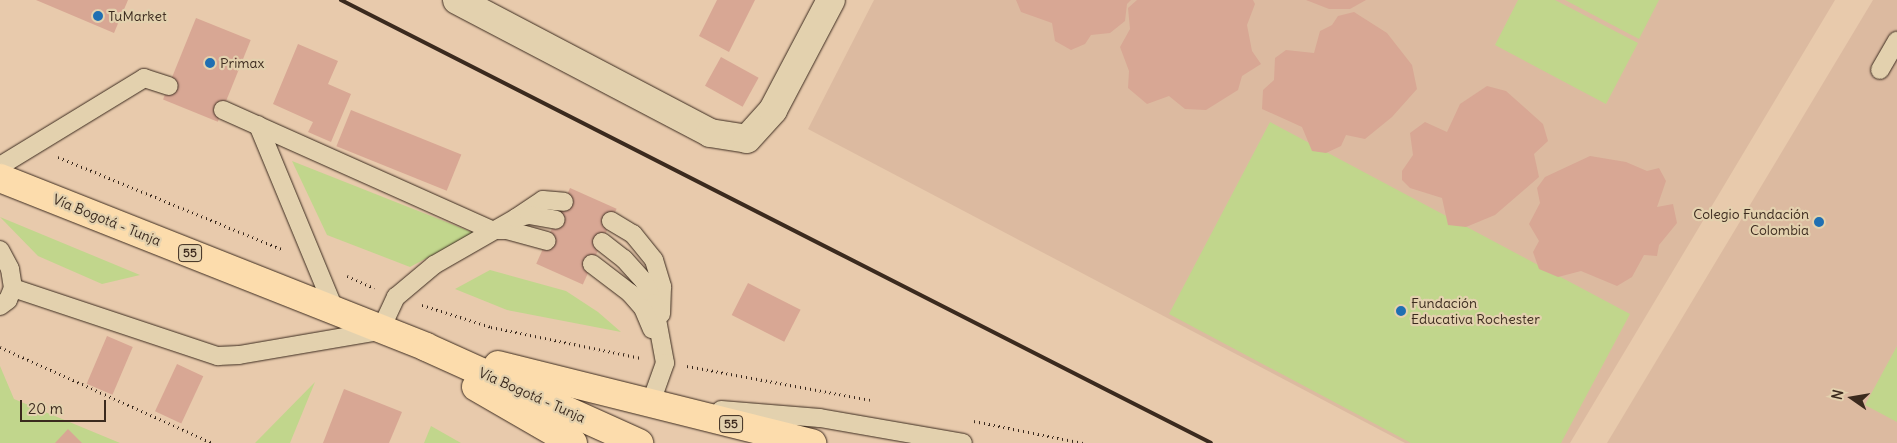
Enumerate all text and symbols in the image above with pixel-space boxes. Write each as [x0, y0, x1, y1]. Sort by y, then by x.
place label: TuMarket [108, 8, 167, 24]
marker: TuMarket [92, 10, 104, 22]
place label: Primax [220, 55, 264, 71]
marker: Primax [204, 57, 216, 69]
street label: Vía Bogotá - Tunja [51, 191, 163, 249]
place label: Colegio Fundación Colombia [1693, 206, 1809, 238]
marker: Colegio Fundación Colombia [1813, 216, 1825, 228]
road number: 55 [178, 244, 202, 262]
place label: Fundación Educativa Rochester [1411, 295, 1540, 328]
marker: Fundación Educativa Rochester [1395, 305, 1407, 317]
street label: Vía Bogotá - Tunja [476, 364, 588, 426]
north arrow [1827, 373, 1877, 423]
text: N [1828, 388, 1847, 401]
scale bar [22, 390, 109, 422]
text: 20 m [28, 399, 63, 418]
road number: 55 [718, 414, 744, 434]

